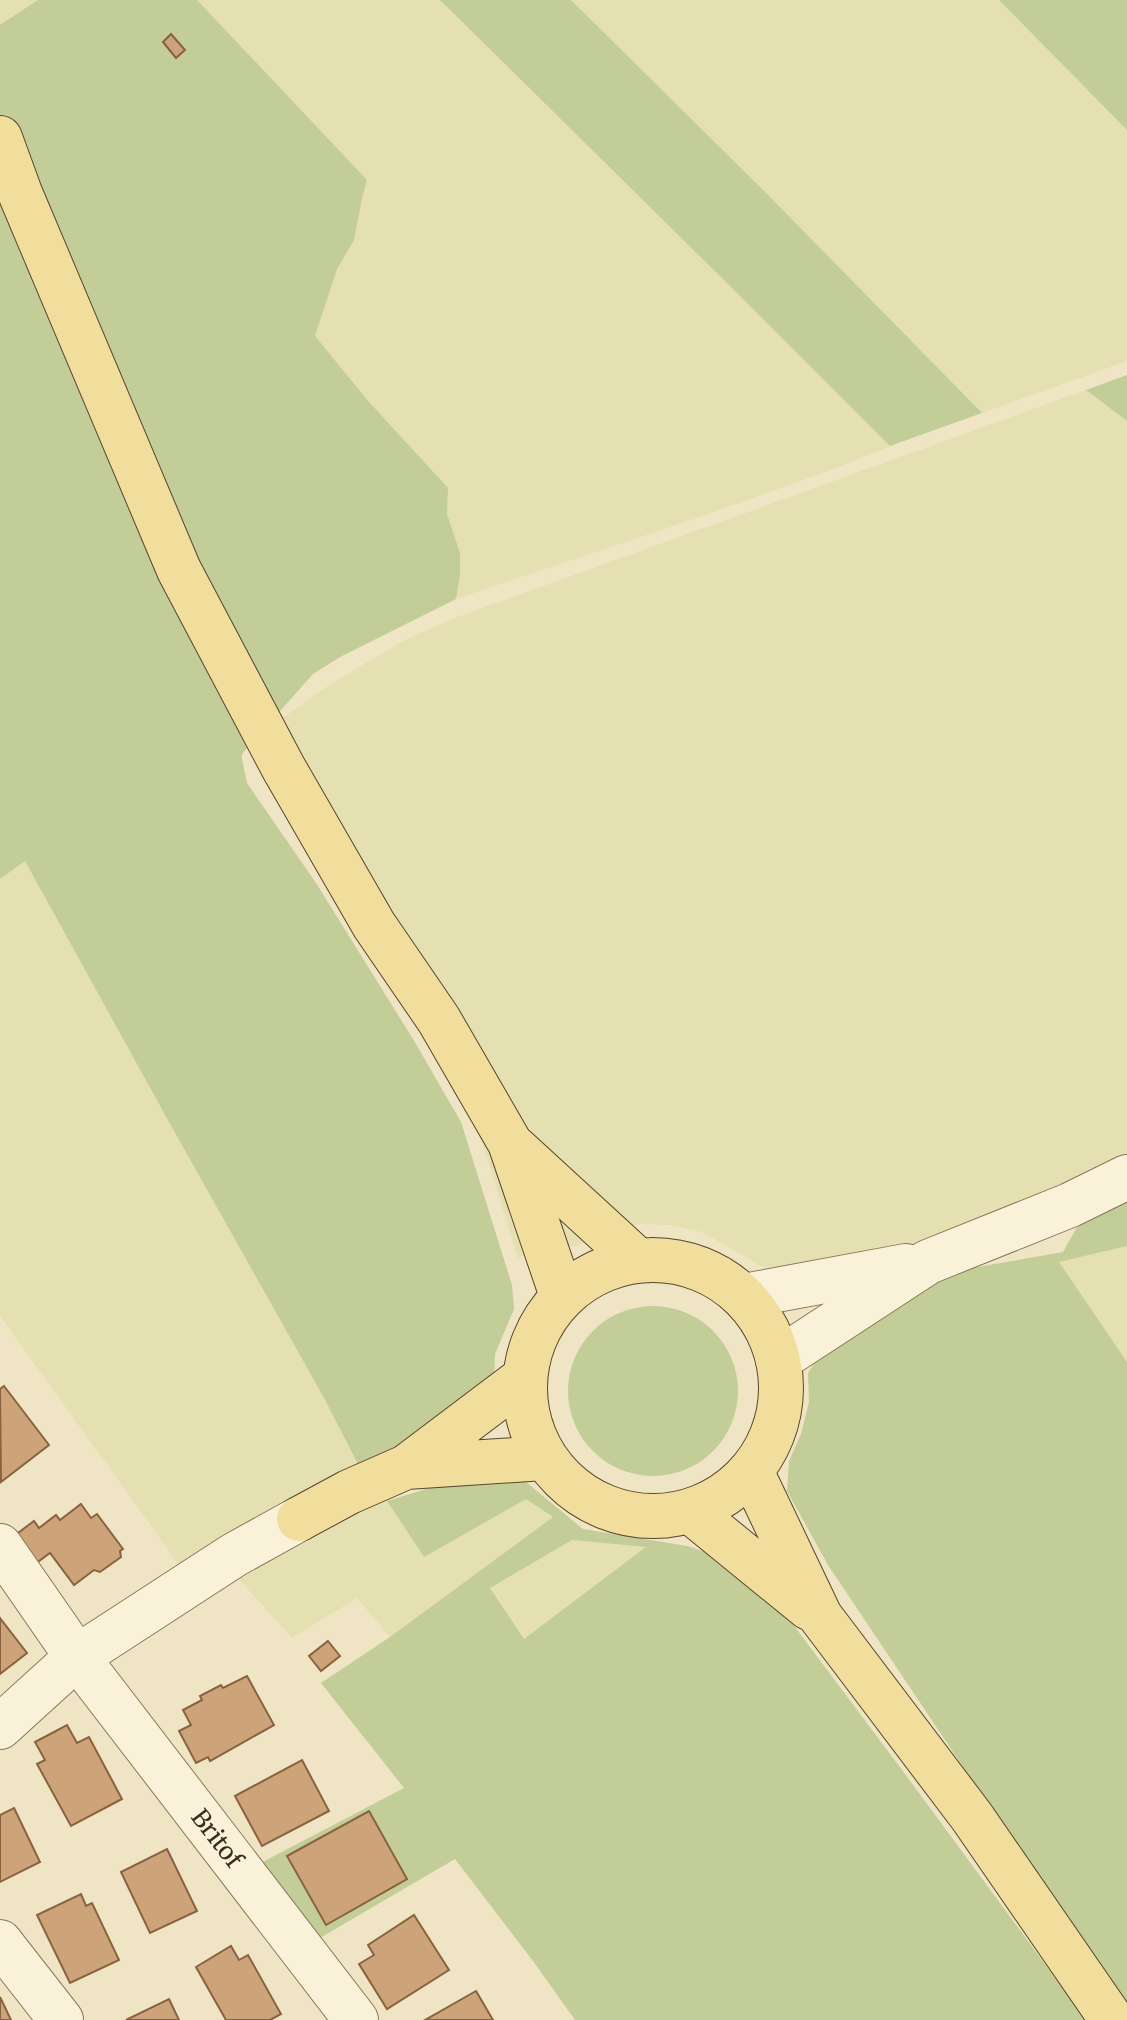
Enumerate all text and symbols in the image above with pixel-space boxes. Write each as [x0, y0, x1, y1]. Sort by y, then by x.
street label: Britof [184, 1803, 250, 1875]

